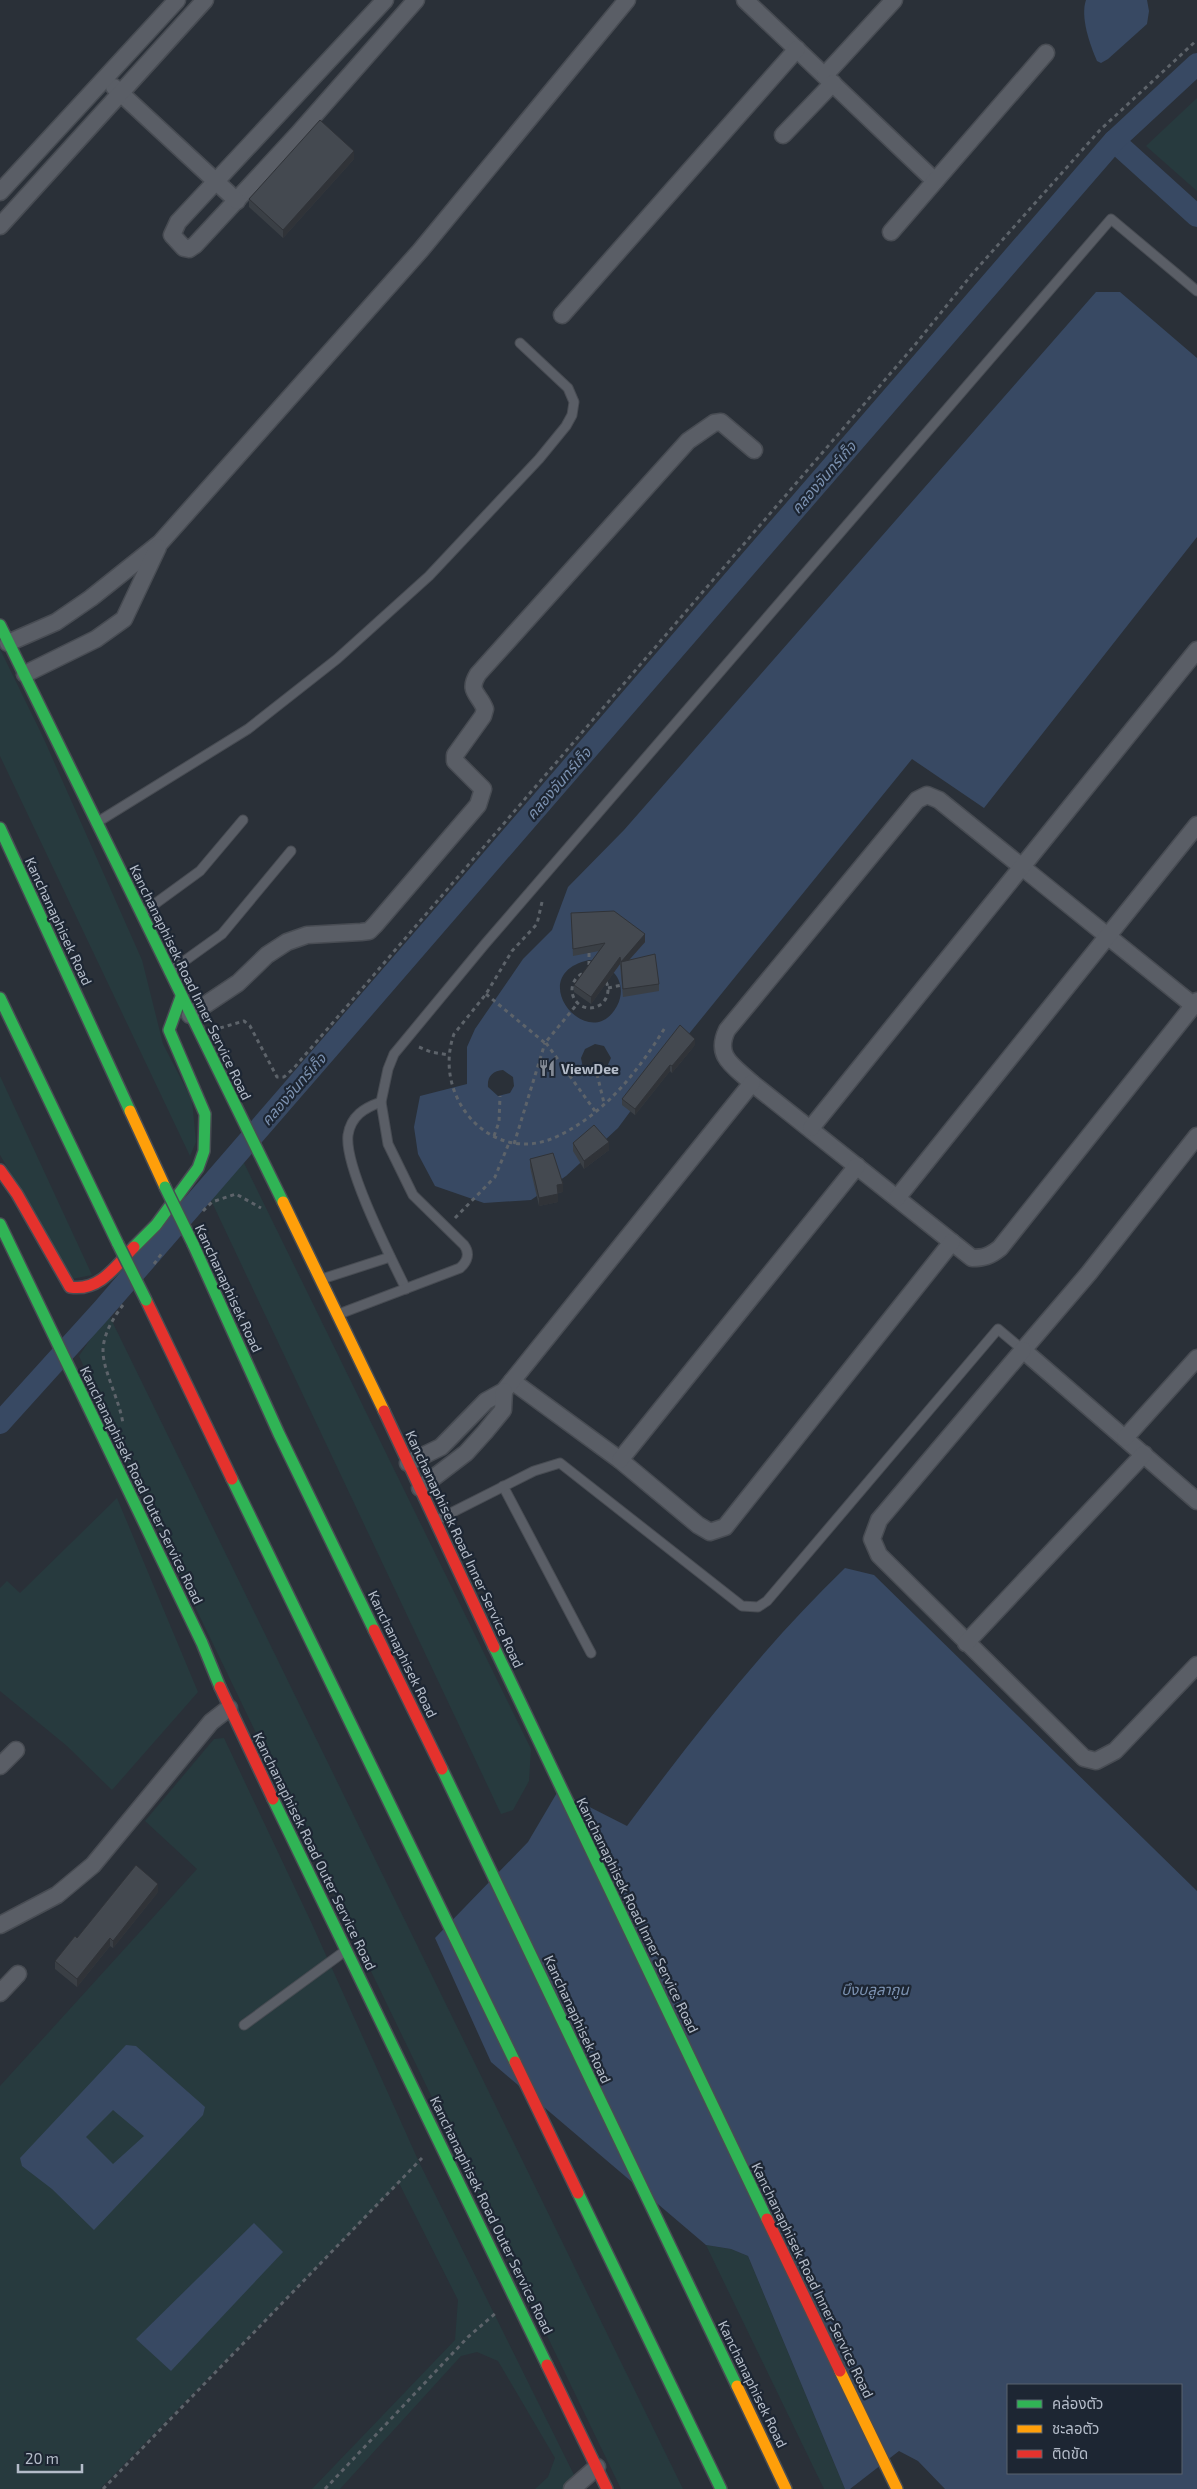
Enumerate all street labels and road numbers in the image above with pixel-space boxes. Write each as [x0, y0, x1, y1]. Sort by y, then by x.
street label: Kanchanaphisek Road [22, 854, 96, 988]
street label: Kanchanaphisek Road Inner Service Road [126, 862, 256, 1102]
street label: Kanchanaphisek Road [192, 1221, 266, 1355]
street label: Kanchanaphisek Road Outer Service Road [77, 1363, 207, 1607]
street label: Kanchanaphisek Road Inner Service Road [402, 1428, 528, 1670]
street label: Kanchanaphisek Road [365, 1588, 441, 1720]
street label: Kanchanaphisek Road Outer Service Road [250, 1729, 380, 1973]
street label: Kanchanaphisek Road Inner Service Road [573, 1794, 703, 2036]
street label: Kanchanaphisek Road [541, 1952, 615, 2086]
street label: Kanchanaphisek Road Outer Service Road [427, 2093, 557, 2337]
street label: Kanchanaphisek Road Inner Service Road [748, 2159, 878, 2401]
street label: Kanchanaphisek Road [715, 2318, 791, 2450]

